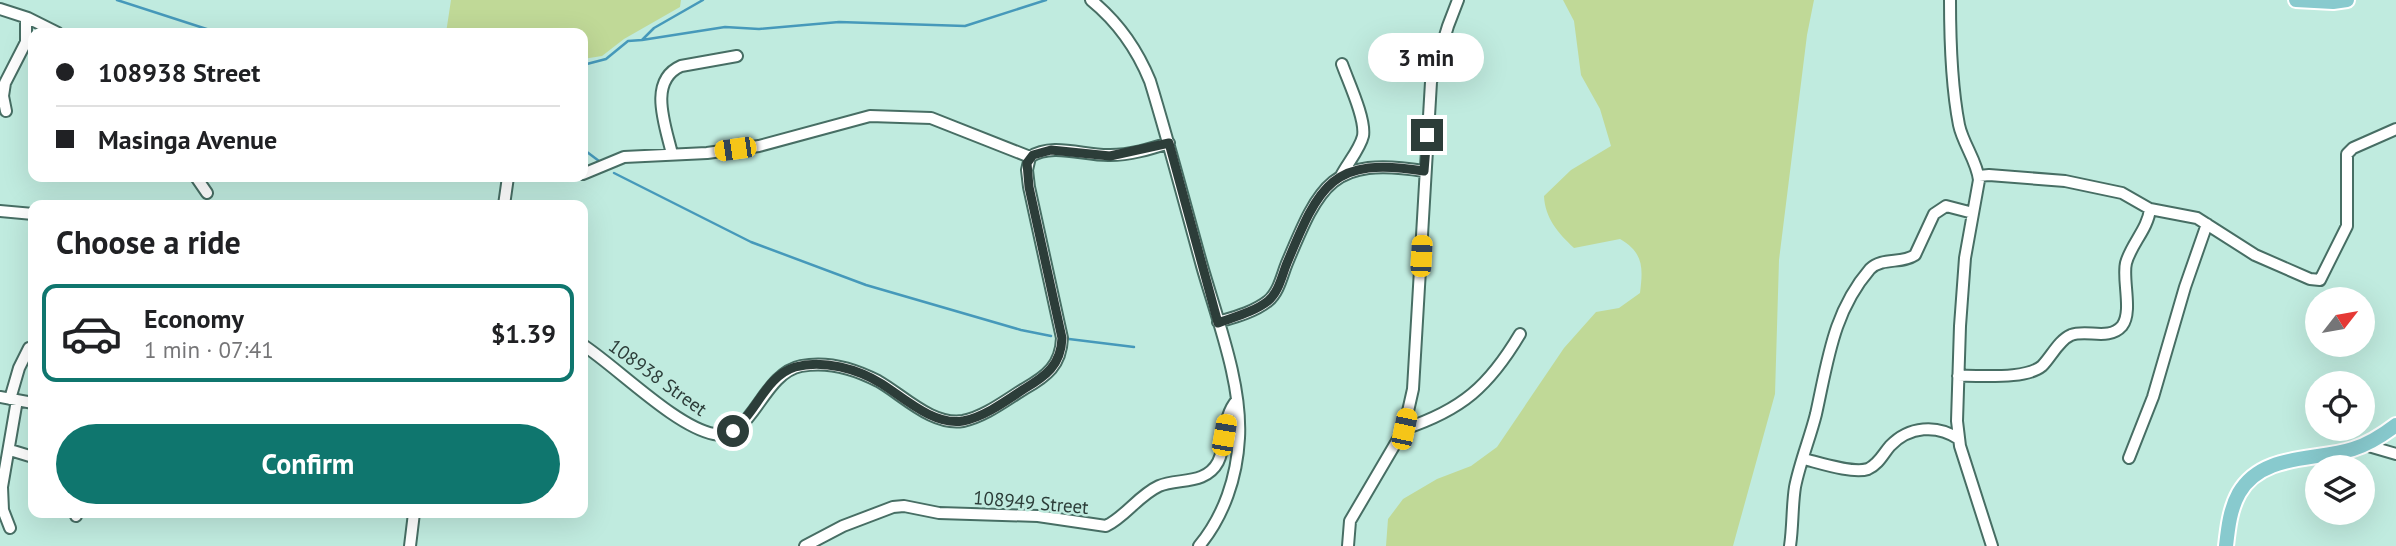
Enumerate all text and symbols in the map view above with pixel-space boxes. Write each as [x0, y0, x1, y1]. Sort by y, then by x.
callout: 3 min [1369, 33, 1485, 82]
text: 3 min [1398, 43, 1454, 72]
text: 108938 Street [98, 56, 260, 89]
route end [1411, 119, 1443, 151]
text: Masinga Avenue [98, 123, 277, 156]
car [713, 136, 758, 162]
text: Choose a ride [56, 221, 241, 263]
car [1410, 234, 1433, 278]
north arrow [2305, 287, 2375, 357]
map controls [2305, 287, 2375, 525]
icon: car [60, 302, 123, 365]
text: Economy [144, 302, 244, 335]
text: $1.39 [491, 317, 556, 350]
street label: 108938 Street [604, 333, 712, 421]
text: 1 min · 07:41 [144, 335, 274, 364]
button: locate [2305, 371, 2375, 441]
car [1390, 406, 1419, 452]
car [1211, 412, 1238, 458]
route start [717, 415, 749, 447]
button: Confirm [56, 424, 560, 504]
button: layers [2305, 455, 2375, 525]
street label: 108949 Street [972, 485, 1090, 519]

